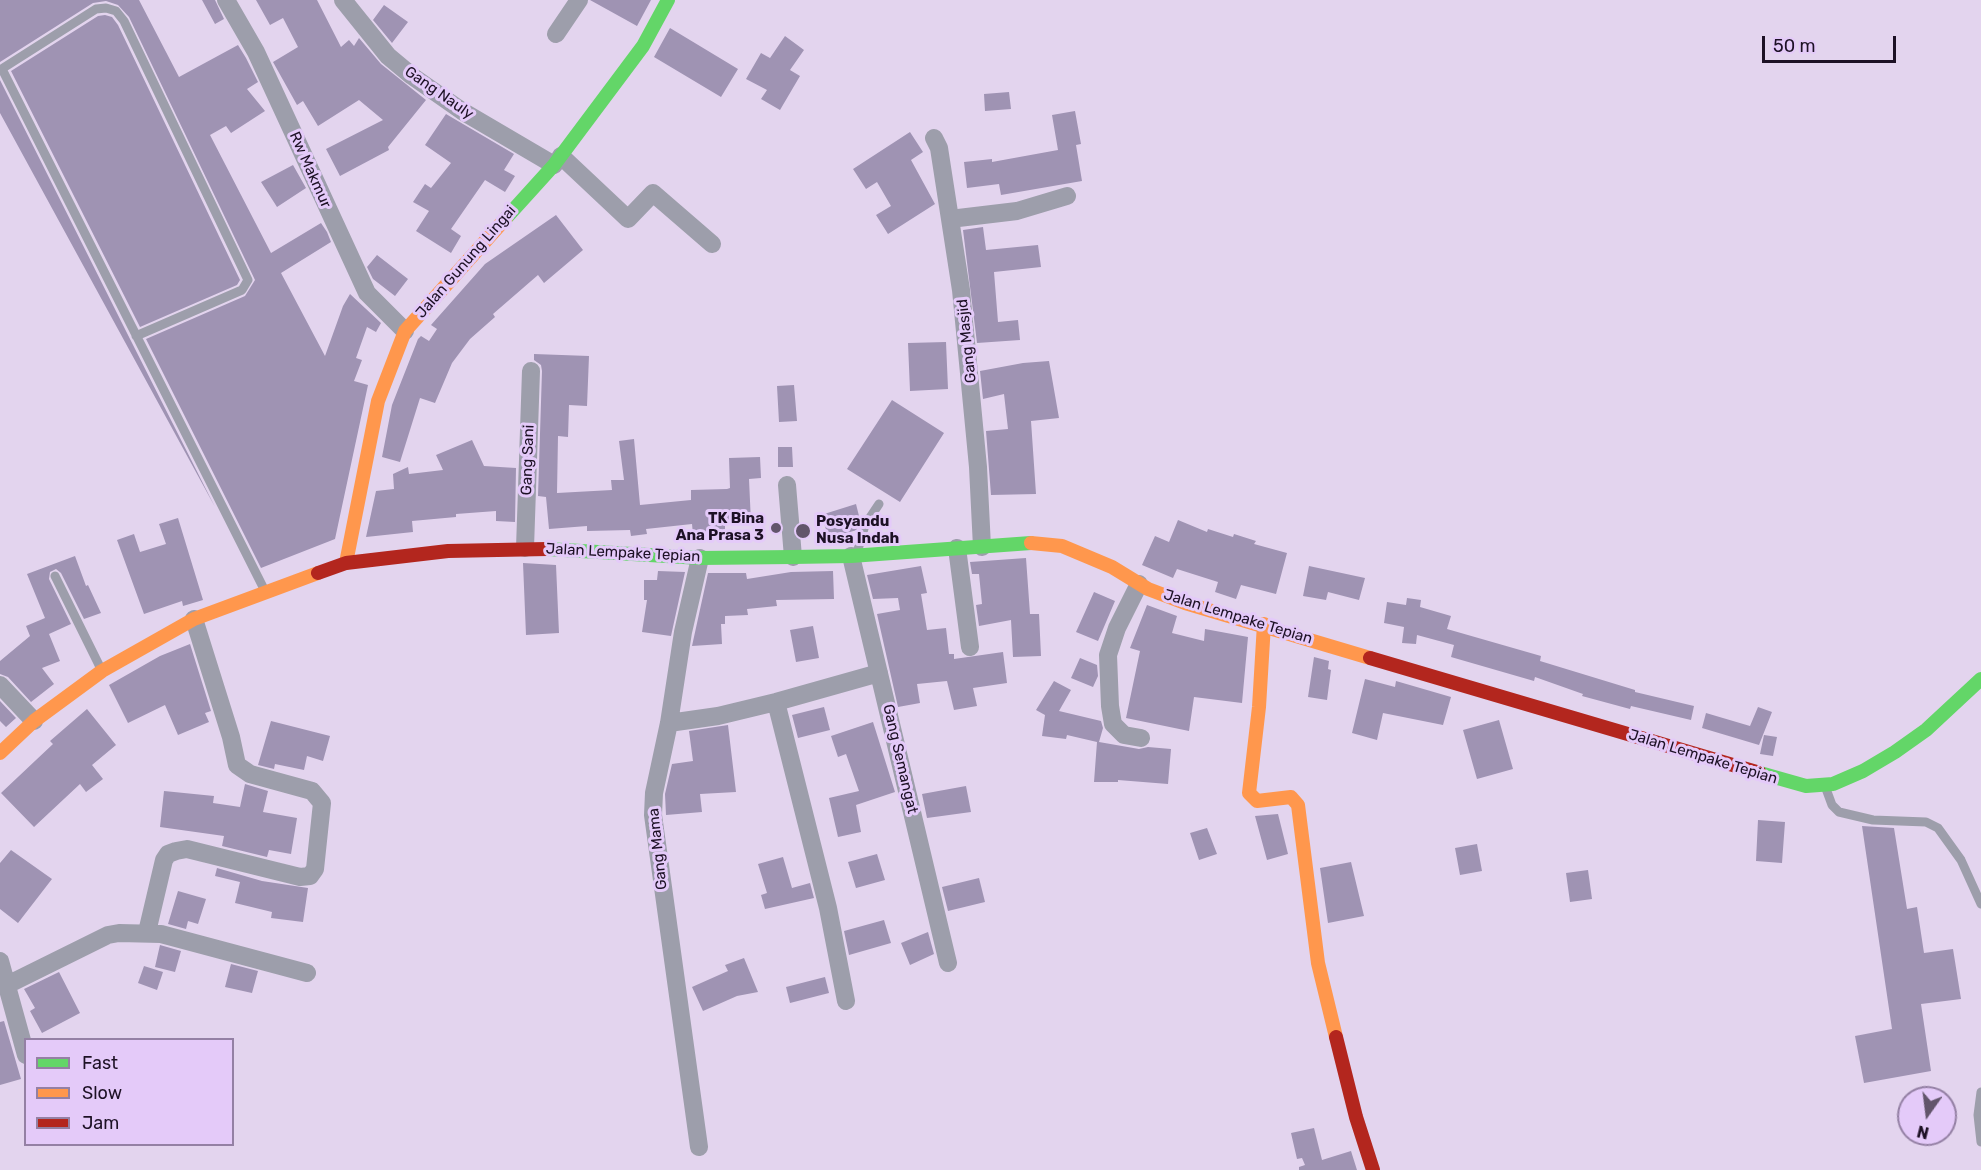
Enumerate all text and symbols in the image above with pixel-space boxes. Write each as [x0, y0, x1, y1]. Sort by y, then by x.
scale bar [1765, 24, 1898, 62]
text: 50 m [1773, 35, 1816, 57]
street label: Gang Nauly [401, 63, 477, 123]
street label: Rw Makmur [285, 129, 335, 211]
street label: Jalan Gunung Lingai [412, 202, 520, 322]
street label: Gang Masjid [954, 298, 980, 384]
street label: Gang Sani [518, 424, 538, 496]
place label: TK Bina Ana Prasa 3 [676, 510, 764, 545]
place label: Posyandu Nusa Indah [816, 513, 899, 548]
marker: TK Bina Ana Prasa 3 [769, 521, 783, 535]
marker: Posyandu Nusa Indah [794, 522, 812, 540]
street label: Jalan Lempake Tepian [545, 540, 701, 566]
street label: Jalan Lempake Tepian [1161, 586, 1315, 648]
street label: Gang Semangat [879, 703, 921, 815]
street label: Jalan Lempake Tepian [1626, 726, 1780, 788]
street label: Gang Mama [645, 807, 671, 891]
legend [24, 1038, 234, 1146]
text: Fast [82, 1052, 118, 1074]
text: Slow [82, 1082, 122, 1104]
north arrow [1897, 1086, 1957, 1146]
text: Jam [82, 1112, 119, 1134]
text: N [1915, 1121, 1931, 1143]

